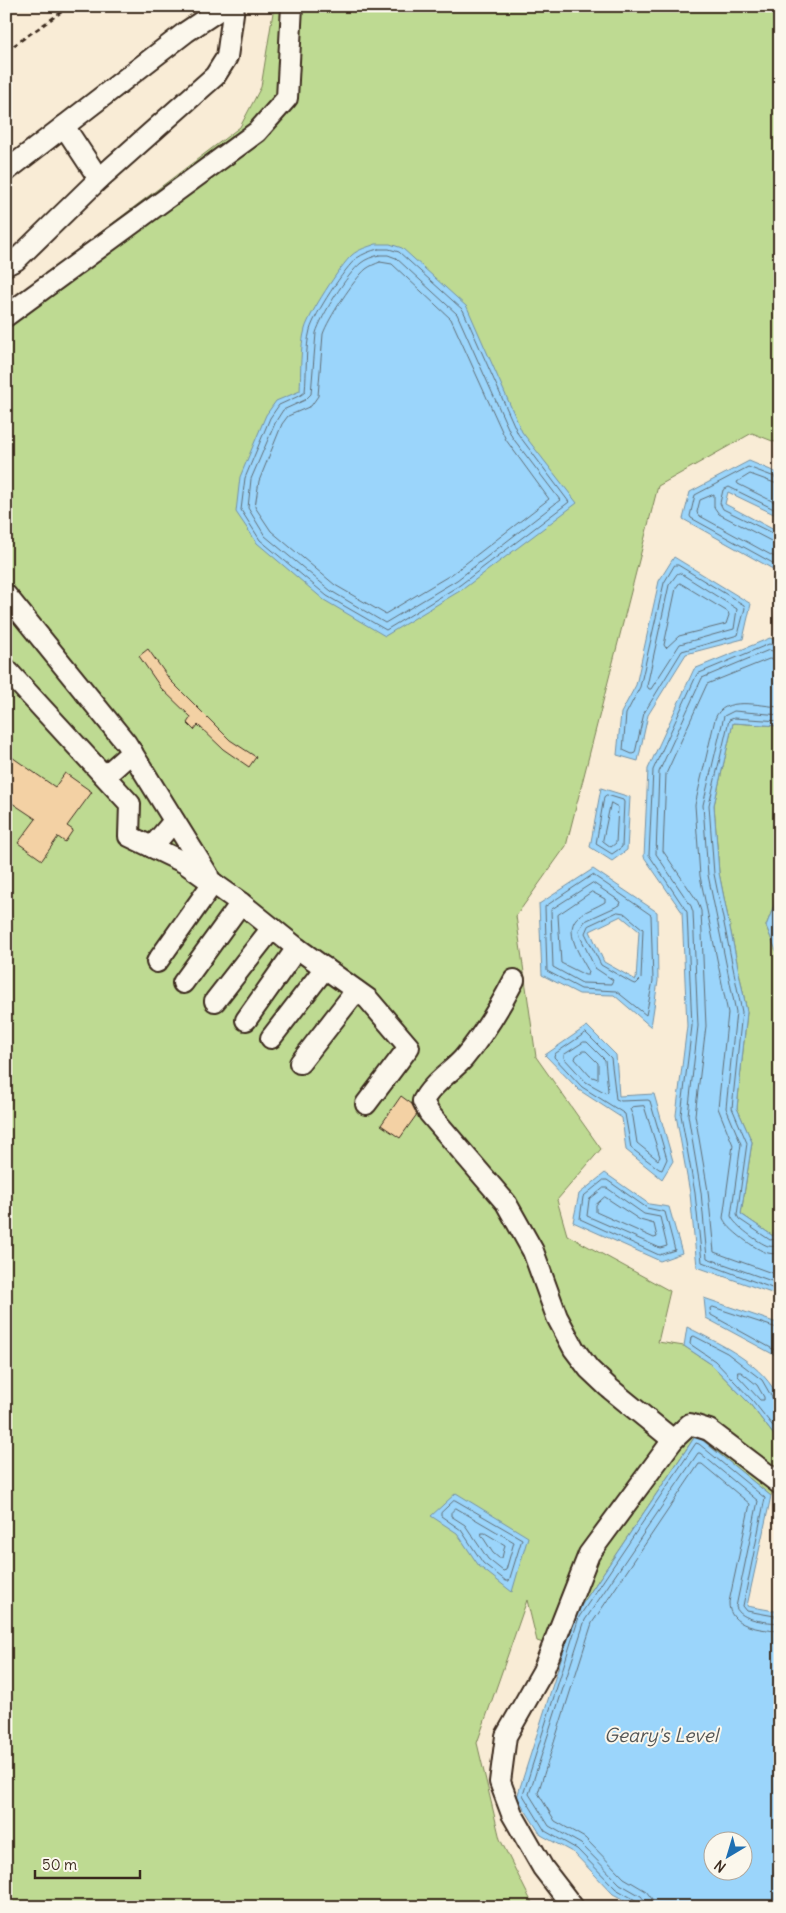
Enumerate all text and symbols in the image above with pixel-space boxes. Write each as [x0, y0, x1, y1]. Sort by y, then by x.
water label: Geary's Level [604, 1723, 721, 1747]
north arrow [704, 1830, 754, 1880]
scale bar [35, 1848, 140, 1880]
text: 50 m [42, 1855, 77, 1874]
text: N [711, 1856, 729, 1876]

